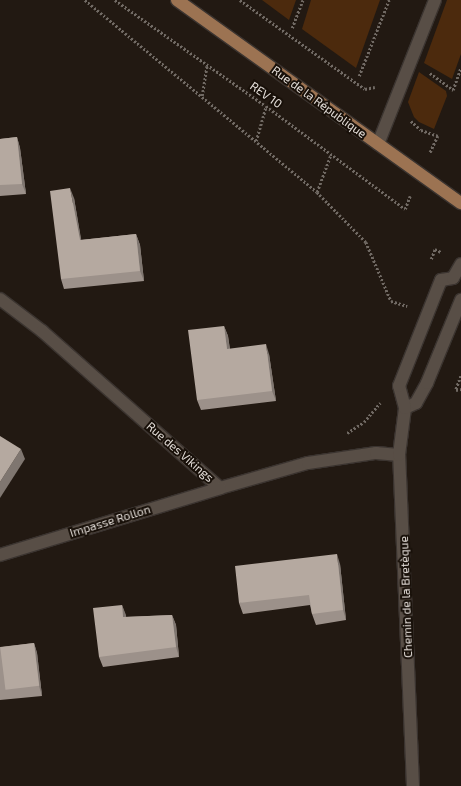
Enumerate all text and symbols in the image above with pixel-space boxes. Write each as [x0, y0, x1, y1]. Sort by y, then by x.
street label: Rue de la République [269, 63, 369, 141]
street label: REV 10 [247, 79, 285, 111]
street label: Rue des Vikings [143, 419, 217, 485]
street label: Impasse Rollon [68, 502, 152, 540]
street label: Chemin de la Bretèque [397, 536, 415, 658]

